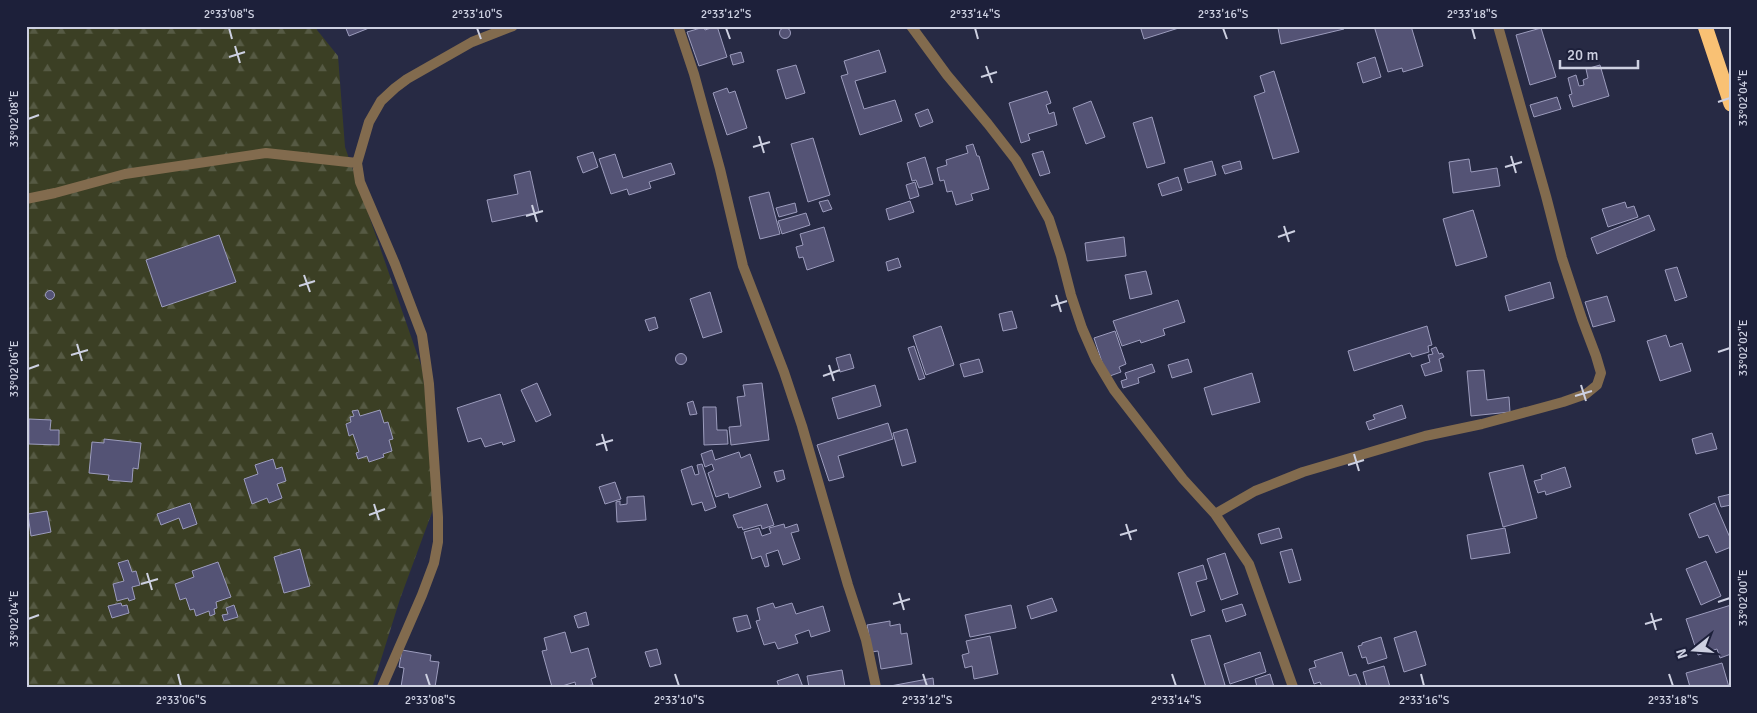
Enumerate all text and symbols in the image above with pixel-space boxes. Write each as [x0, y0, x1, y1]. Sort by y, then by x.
text: 2°33'08"S [204, 7, 255, 22]
text: 2°33'10"S [452, 7, 503, 22]
text: 2°33'12"S [701, 7, 752, 22]
text: 2°33'14"S [950, 7, 1001, 22]
text: 2°33'16"S [1198, 7, 1249, 22]
text: 2°33'18"S [1447, 7, 1498, 22]
scale bar [1560, 38, 1637, 70]
text: 20 m [1567, 46, 1598, 64]
text: 33°02'04"E [1736, 69, 1751, 127]
text: 33°02'08"E [7, 90, 22, 148]
text: 33°02'02"E [1736, 319, 1751, 377]
text: 33°02'06"E [7, 340, 22, 398]
text: 33°02'00"E [1736, 569, 1751, 627]
text: 33°02'04"E [7, 590, 22, 648]
north arrow [1670, 626, 1720, 676]
text: N [1672, 647, 1692, 661]
text: 2°33'06"S [156, 693, 207, 708]
text: 2°33'08"S [405, 693, 456, 708]
text: 2°33'10"S [654, 693, 705, 708]
text: 2°33'12"S [902, 693, 953, 708]
text: 2°33'14"S [1151, 693, 1202, 708]
text: 2°33'16"S [1399, 693, 1450, 708]
text: 2°33'18"S [1648, 693, 1699, 708]

